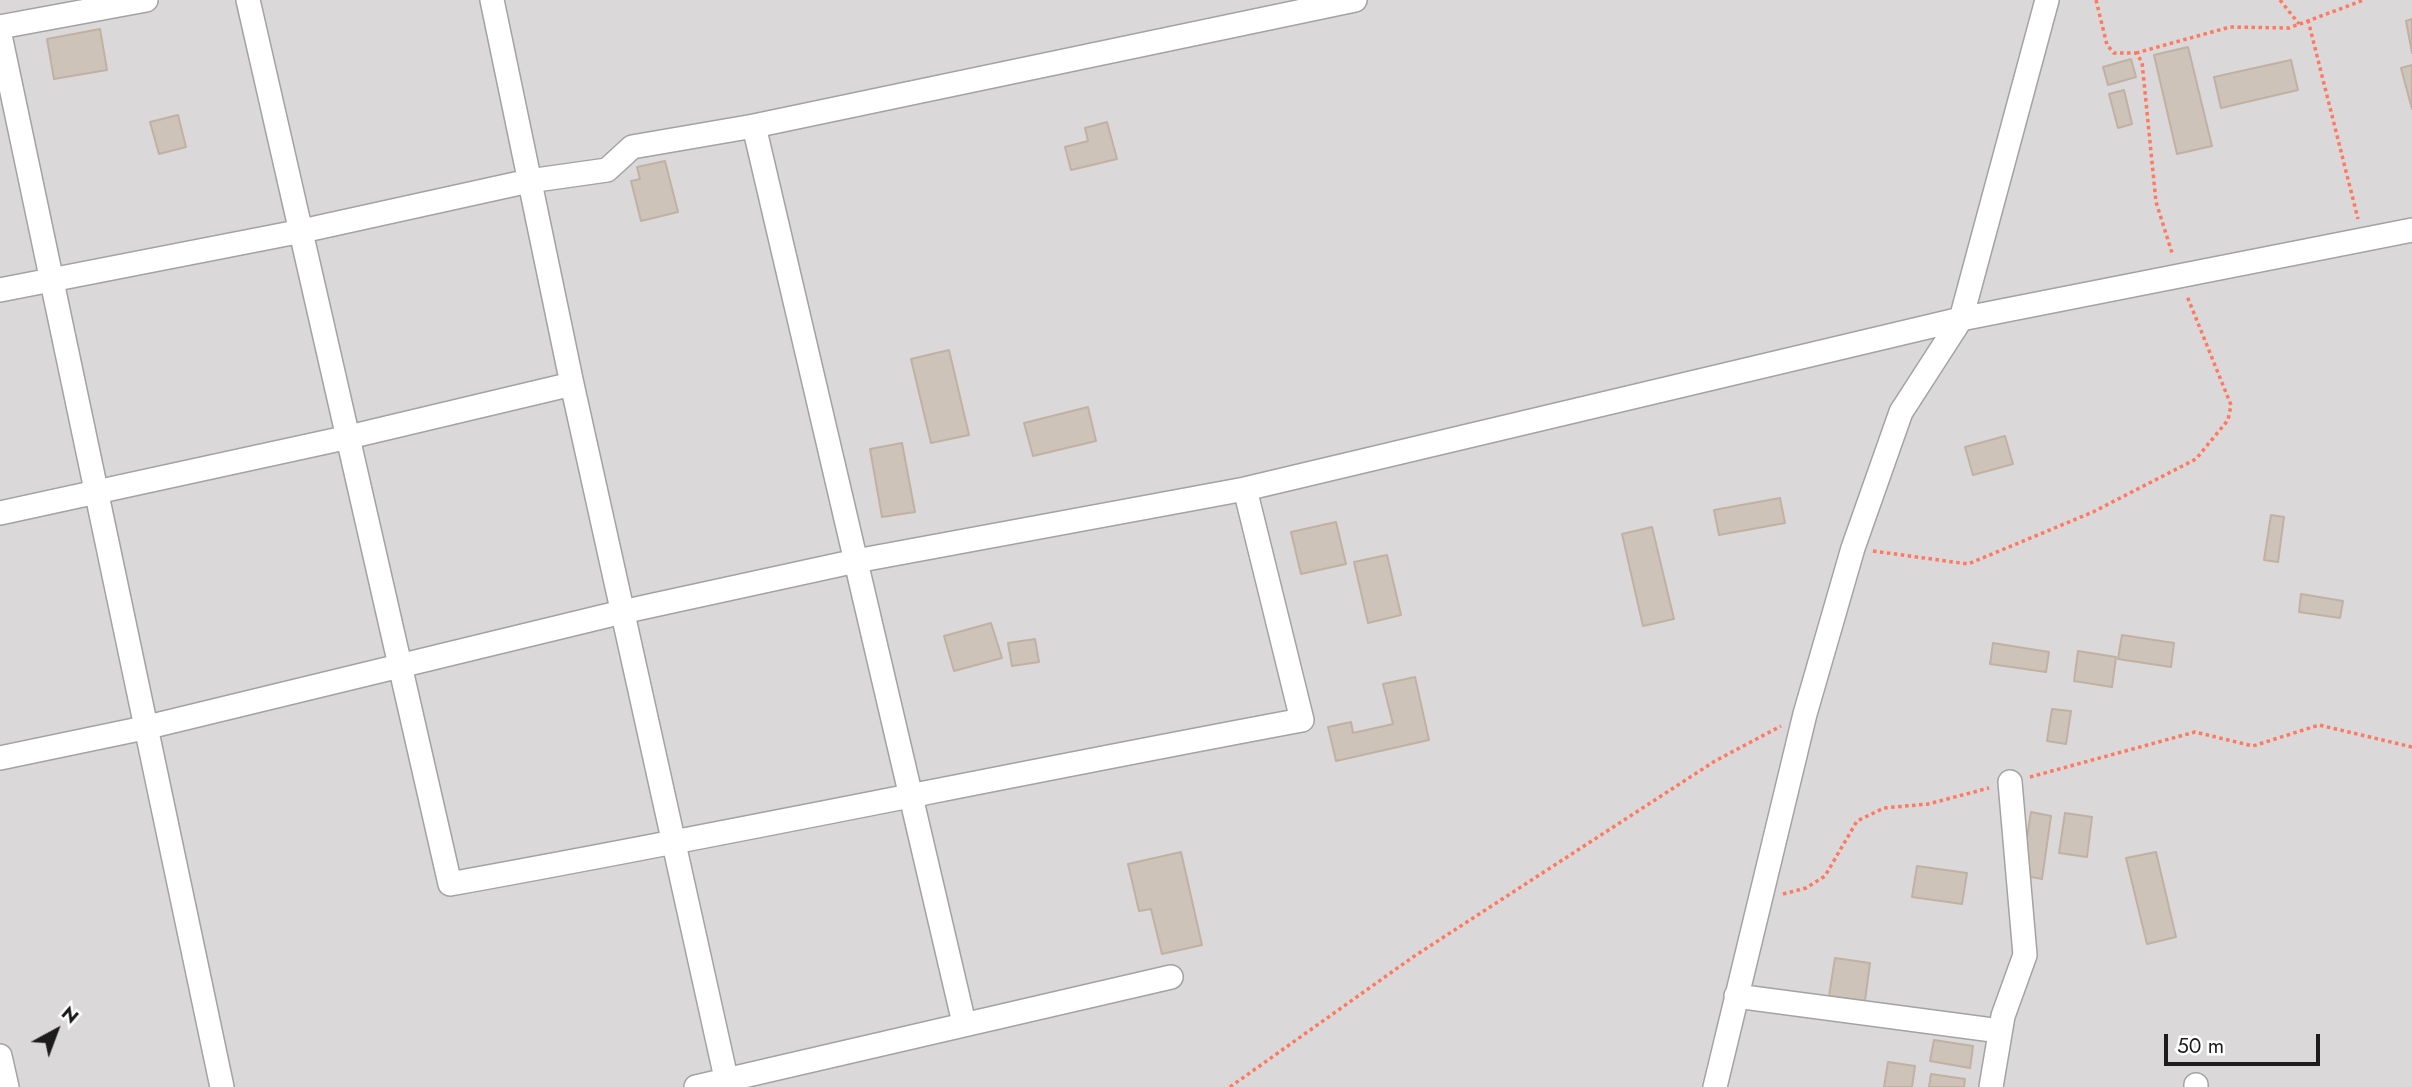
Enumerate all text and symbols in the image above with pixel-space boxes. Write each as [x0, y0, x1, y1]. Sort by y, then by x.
north arrow [21, 996, 91, 1066]
text: N [56, 1000, 85, 1030]
scale bar [2167, 1020, 2323, 1064]
text: 50 m [2177, 1031, 2224, 1061]

